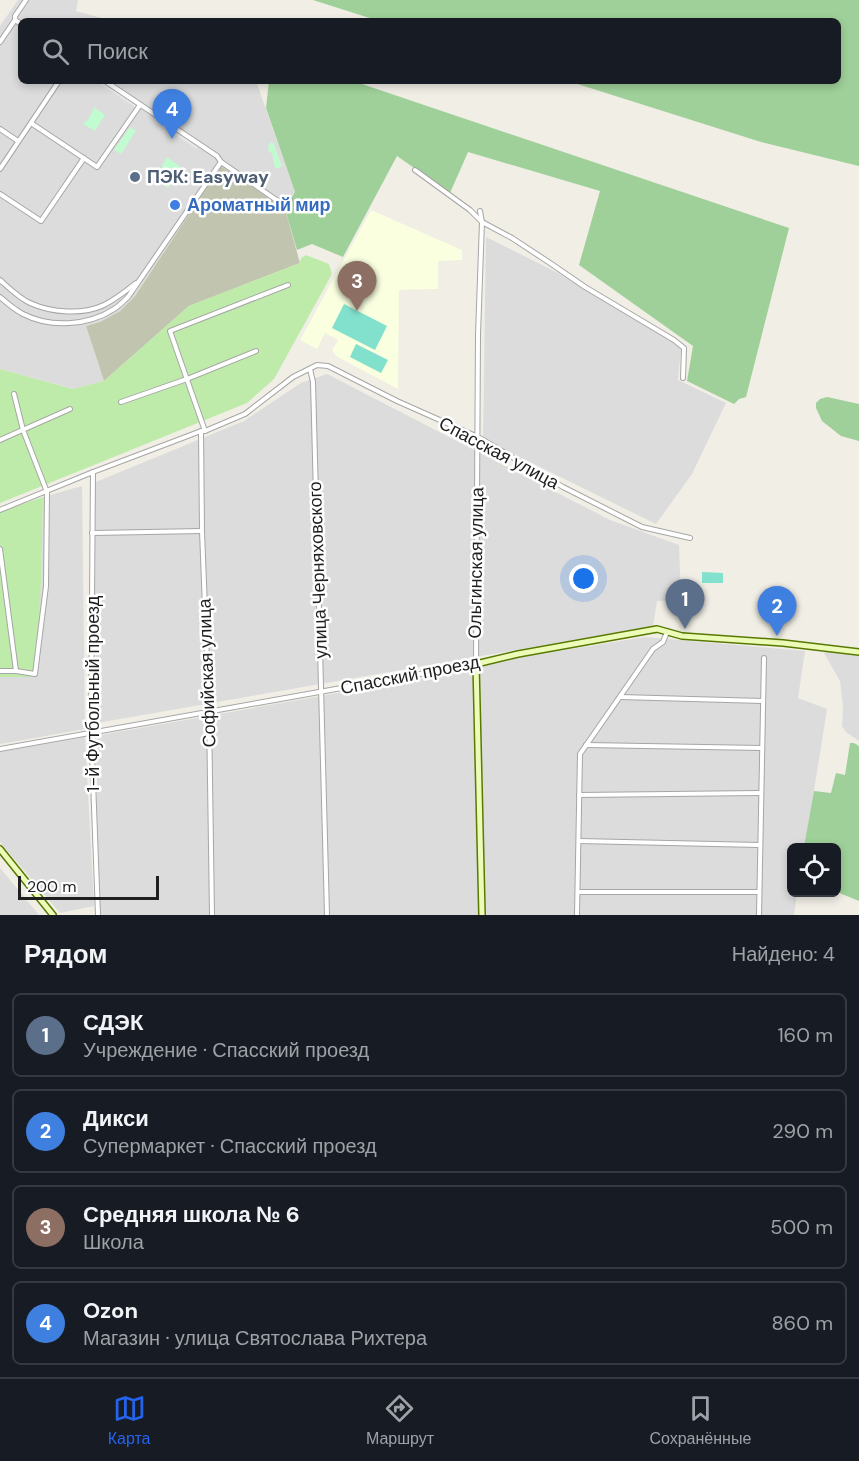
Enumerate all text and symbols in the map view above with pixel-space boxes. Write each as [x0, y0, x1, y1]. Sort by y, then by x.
search box [18, 18, 841, 84]
icon: search [39, 35, 72, 68]
text: Поиск [87, 37, 148, 66]
pin: 4 [152, 90, 192, 139]
place label: ПЭК: Easyway [147, 165, 269, 189]
marker: ПЭК: Easyway [128, 170, 142, 184]
place label: Ароматный мир [187, 193, 331, 217]
marker: Ароматный мир [168, 198, 182, 212]
pin: 3 [338, 262, 376, 311]
street label: Спасская улица [435, 411, 564, 495]
street label: улица Черняховского [303, 481, 333, 659]
street label: Ольгинская улица [463, 486, 489, 639]
your location [569, 564, 598, 593]
pin: 1 [666, 580, 704, 629]
pin: 2 [758, 586, 796, 636]
street label: 1-й Футбольный проезд [81, 595, 105, 792]
street label: Софийская улица [192, 597, 222, 748]
street label: Спасский проезд [338, 650, 482, 700]
map controls [787, 843, 841, 897]
button: locate [787, 843, 841, 897]
scale bar [18, 873, 159, 900]
text: 200 m [27, 876, 76, 897]
text: Рядом [24, 937, 107, 971]
text: Найдено: 4 [732, 941, 835, 967]
text: СДЭК [83, 1008, 143, 1037]
text: 1 [42, 1022, 49, 1048]
text: 160 m [777, 1022, 833, 1048]
text: Учреждение · Спасский проезд [83, 1037, 369, 1063]
text: Дикси [83, 1104, 149, 1133]
text: 2 [40, 1118, 51, 1144]
text: 290 m [772, 1118, 833, 1144]
text: Супермаркет · Спасский проезд [83, 1133, 377, 1159]
text: Средняя школа № 6 [83, 1200, 300, 1229]
text: 3 [39, 1214, 52, 1240]
text: 500 m [770, 1214, 833, 1240]
text: Школа [83, 1229, 144, 1255]
text: Ozon [83, 1296, 138, 1325]
text: 4 [39, 1310, 52, 1336]
text: 860 m [771, 1310, 833, 1336]
text: Магазин · улица Святослава Рихтера [83, 1325, 427, 1351]
tab: Карта [108, 1392, 151, 1449]
tab: Маршрут [366, 1392, 434, 1449]
tab: Сохранённые [649, 1392, 751, 1449]

